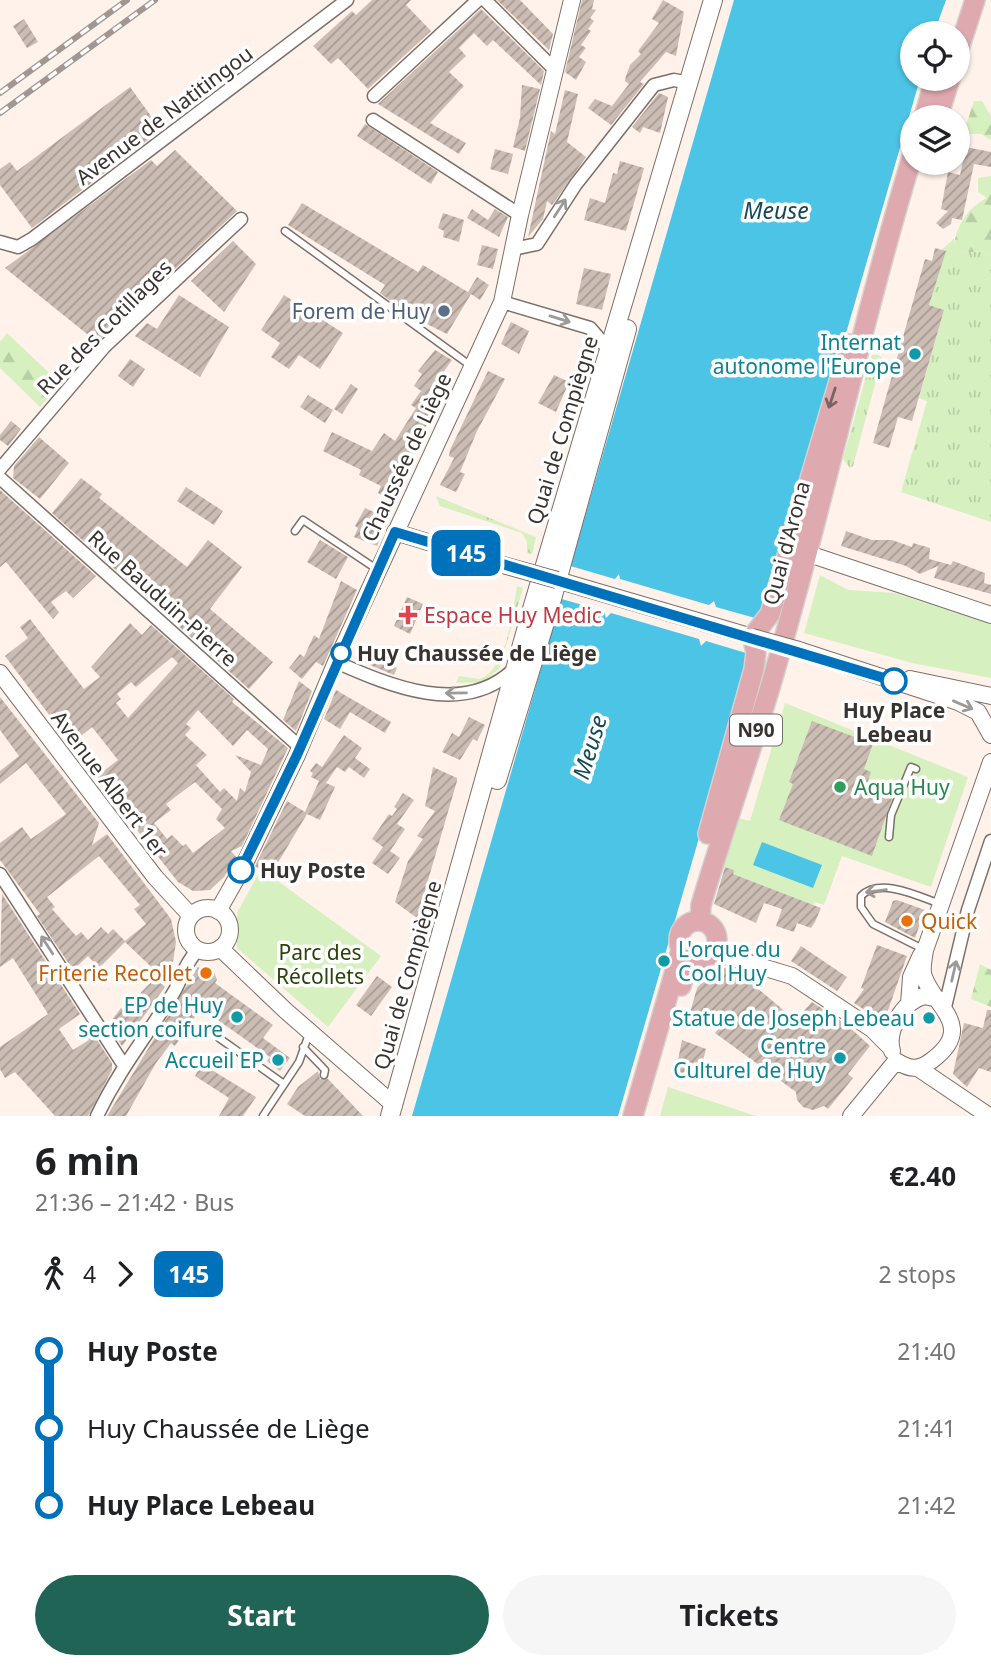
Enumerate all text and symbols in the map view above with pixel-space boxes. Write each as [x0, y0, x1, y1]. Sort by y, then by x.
map controls [900, 21, 970, 175]
button: locate [900, 21, 970, 91]
street label: Avenue de Natitingou [70, 39, 258, 191]
button: layers [900, 105, 970, 175]
water label: Meuse [743, 194, 809, 226]
one-way arrow [554, 198, 568, 218]
street label: Rue des Cotillages [30, 253, 178, 401]
place label: Forem de Huy [292, 297, 430, 325]
marker: Forem de Huy [436, 303, 452, 319]
one-way arrow [548, 314, 570, 327]
place label: Internat autonome l'Europe [713, 328, 901, 380]
street label: Quai de Compiègne [520, 332, 604, 528]
marker: Internat autonome l'Europe [907, 346, 923, 362]
street label: Chaussée de Liège [355, 368, 457, 546]
one-way arrow [825, 386, 837, 408]
street label: Quai d'Arona [756, 478, 816, 608]
street label: Rue Bauduin-Pierre [82, 524, 244, 672]
line badge: 145 [426, 530, 506, 576]
text: 145 [445, 536, 487, 569]
place label: Espace Huy Medic [424, 601, 602, 629]
marker: Espace Huy Medic [398, 605, 418, 625]
place label: Huy Chaussée de Liège [357, 639, 597, 667]
marker: Huy Chaussée de Liège [331, 643, 351, 663]
marker: Huy Place Lebeau [881, 668, 907, 694]
one-way arrow [445, 686, 468, 700]
place label: Huy Place Lebeau [843, 696, 945, 748]
one-way arrow [952, 700, 973, 713]
street label: Avenue Albert 1er [46, 705, 175, 863]
water label: Meuse [564, 711, 614, 783]
road number: N90 [730, 715, 782, 746]
place label: Aqua Huy [854, 773, 950, 801]
marker: Aqua Huy [832, 779, 848, 795]
place label: Huy Poste [260, 856, 366, 884]
marker: Huy Poste [228, 857, 254, 883]
street label: Quai de Compiègne [367, 877, 447, 1073]
one-way arrow [865, 885, 888, 898]
place label: Quick [921, 907, 978, 935]
marker: Quick [899, 913, 915, 929]
place label: L'orque du Cool Huy [678, 935, 781, 987]
one-way arrow [39, 936, 54, 955]
park label: Parc des Récollets [276, 938, 364, 990]
marker: L'orque du Cool Huy [656, 953, 672, 969]
place label: Friterie Recollet [38, 959, 192, 987]
one-way arrow [947, 960, 961, 983]
marker: Friterie Recollet [198, 965, 214, 981]
place label: EP de Huy section coifure [78, 991, 223, 1043]
place label: Statue de Joseph Lebeau [672, 1004, 915, 1032]
marker: EP de Huy section coifure [229, 1009, 245, 1025]
marker: Statue de Joseph Lebeau [921, 1010, 937, 1026]
place label: Centre Culturel de Huy [673, 1032, 826, 1084]
place label: Accueil EP [165, 1046, 264, 1074]
marker: Centre Culturel de Huy [832, 1050, 848, 1066]
marker: Accueil EP [270, 1052, 286, 1068]
text: 6 min [35, 1134, 140, 1186]
text: €2.40 [889, 1158, 956, 1194]
text: 21:36 – 21:42 · Bus [35, 1186, 234, 1218]
icon: walk [35, 1255, 73, 1293]
icon: forward [106, 1255, 144, 1293]
text: 145 [168, 1257, 209, 1290]
text: 4 [83, 1258, 96, 1290]
text: 2 stops [878, 1258, 956, 1290]
text: Huy Poste [87, 1333, 218, 1369]
text: 21:40 [897, 1335, 956, 1367]
text: Huy Chaussée de Liège [87, 1410, 370, 1446]
text: 21:41 [897, 1412, 956, 1444]
text: Huy Place Lebeau [87, 1487, 315, 1523]
text: 21:42 [897, 1489, 956, 1521]
button: Start [35, 1575, 489, 1655]
button: Tickets [503, 1575, 956, 1655]

